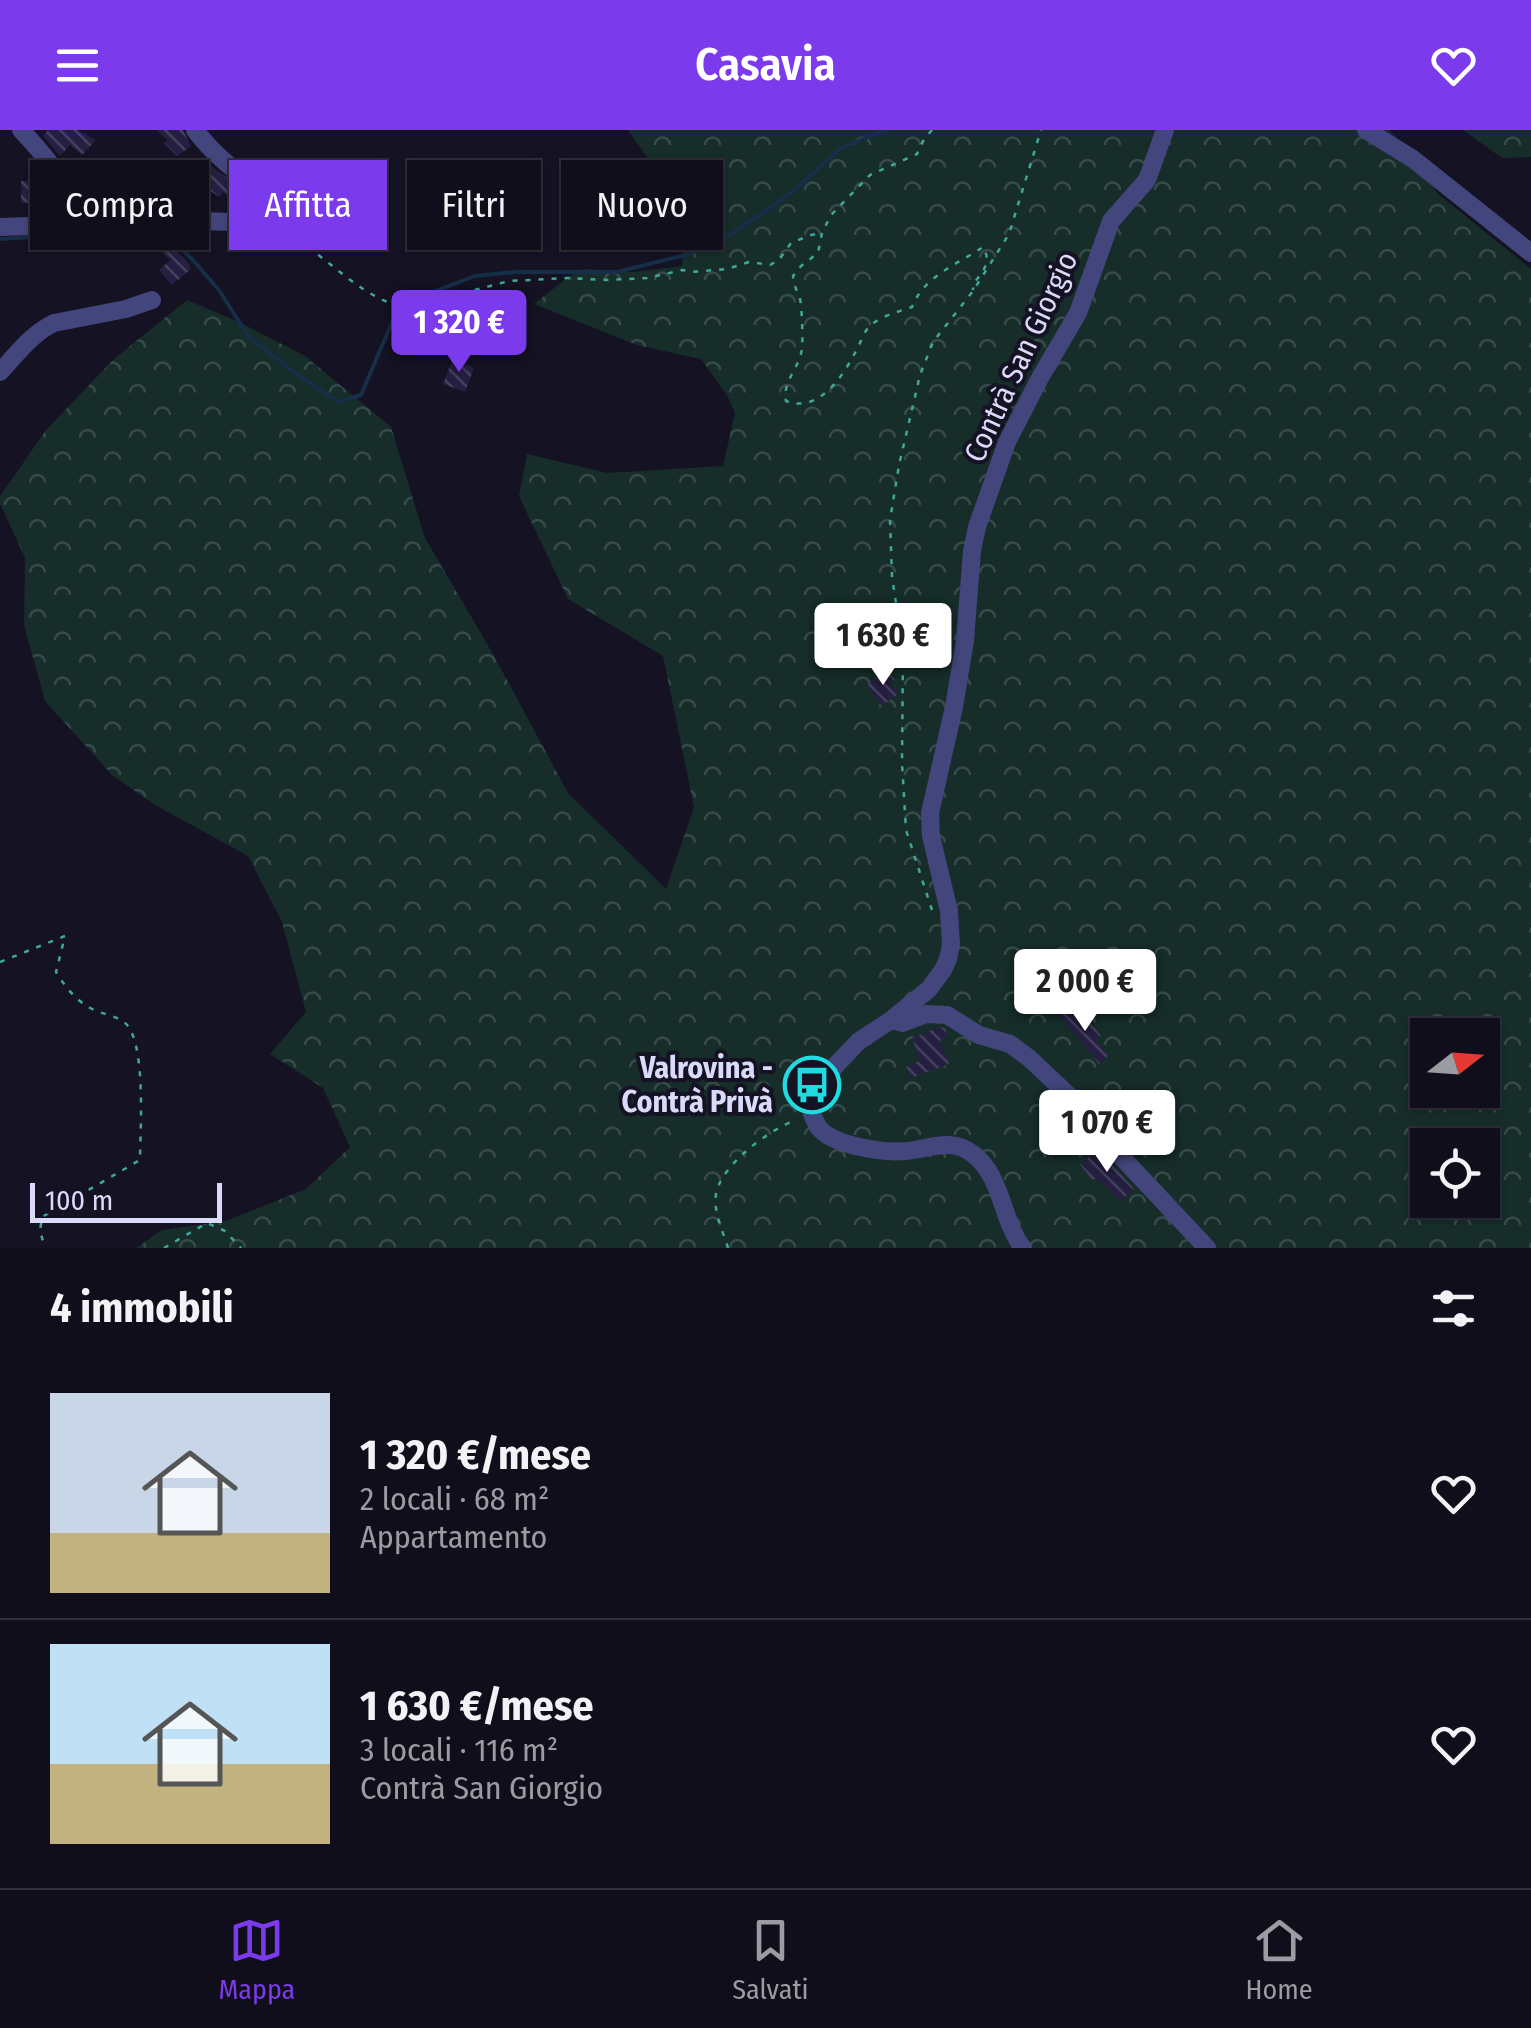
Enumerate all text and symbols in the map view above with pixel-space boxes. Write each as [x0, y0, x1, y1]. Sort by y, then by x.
icon: menu [50, 38, 105, 93]
text: Casavia [695, 38, 836, 92]
icon: heart [1426, 38, 1481, 93]
chip: Compra [30, 160, 209, 250]
chip: Affitta [229, 160, 387, 250]
chip: Filtri [407, 160, 541, 250]
chip: Nuovo [561, 160, 723, 250]
street label: Contrà San Giorgio [957, 246, 1085, 468]
pin: 1 320 € [367, 290, 551, 375]
text: 1 320 € [413, 303, 505, 341]
pin: 1 630 € [791, 603, 975, 688]
text: 1 630 € [836, 616, 930, 654]
pin: 2 000 € [993, 949, 1177, 1034]
text: 2 000 € [1036, 962, 1134, 1000]
north arrow [1410, 1018, 1500, 1108]
map controls [1410, 1018, 1500, 1218]
place label: Valrovina - Contrà Privà [621, 1050, 773, 1120]
bus stop icon: Valrovina - Contrà Privà [782, 1055, 842, 1115]
pin: 1 070 € [1015, 1090, 1199, 1175]
text: 1 070 € [1061, 1103, 1153, 1141]
button: locate [1410, 1128, 1500, 1218]
scale bar [30, 1178, 222, 1222]
text: 100 m [45, 1184, 113, 1217]
icon: filters [1426, 1281, 1481, 1336]
text: 4 immobili [50, 1283, 234, 1333]
text: 1 320 €/mese [360, 1430, 591, 1480]
icon: home [130, 1433, 250, 1553]
icon: heart [1426, 1466, 1481, 1521]
text: 2 locali · 68 m² [360, 1480, 549, 1518]
text: Appartamento [360, 1518, 547, 1556]
text: 1 630 €/mese [360, 1681, 594, 1731]
icon: home [130, 1684, 250, 1804]
icon: heart [1426, 1717, 1481, 1772]
text: 3 locali · 116 m² [360, 1731, 558, 1769]
text: Contrà San Giorgio [360, 1769, 603, 1807]
tab: Mappa [218, 1913, 295, 2006]
tab: Salvati [732, 1913, 809, 2006]
tab: Home [1245, 1913, 1313, 2006]

